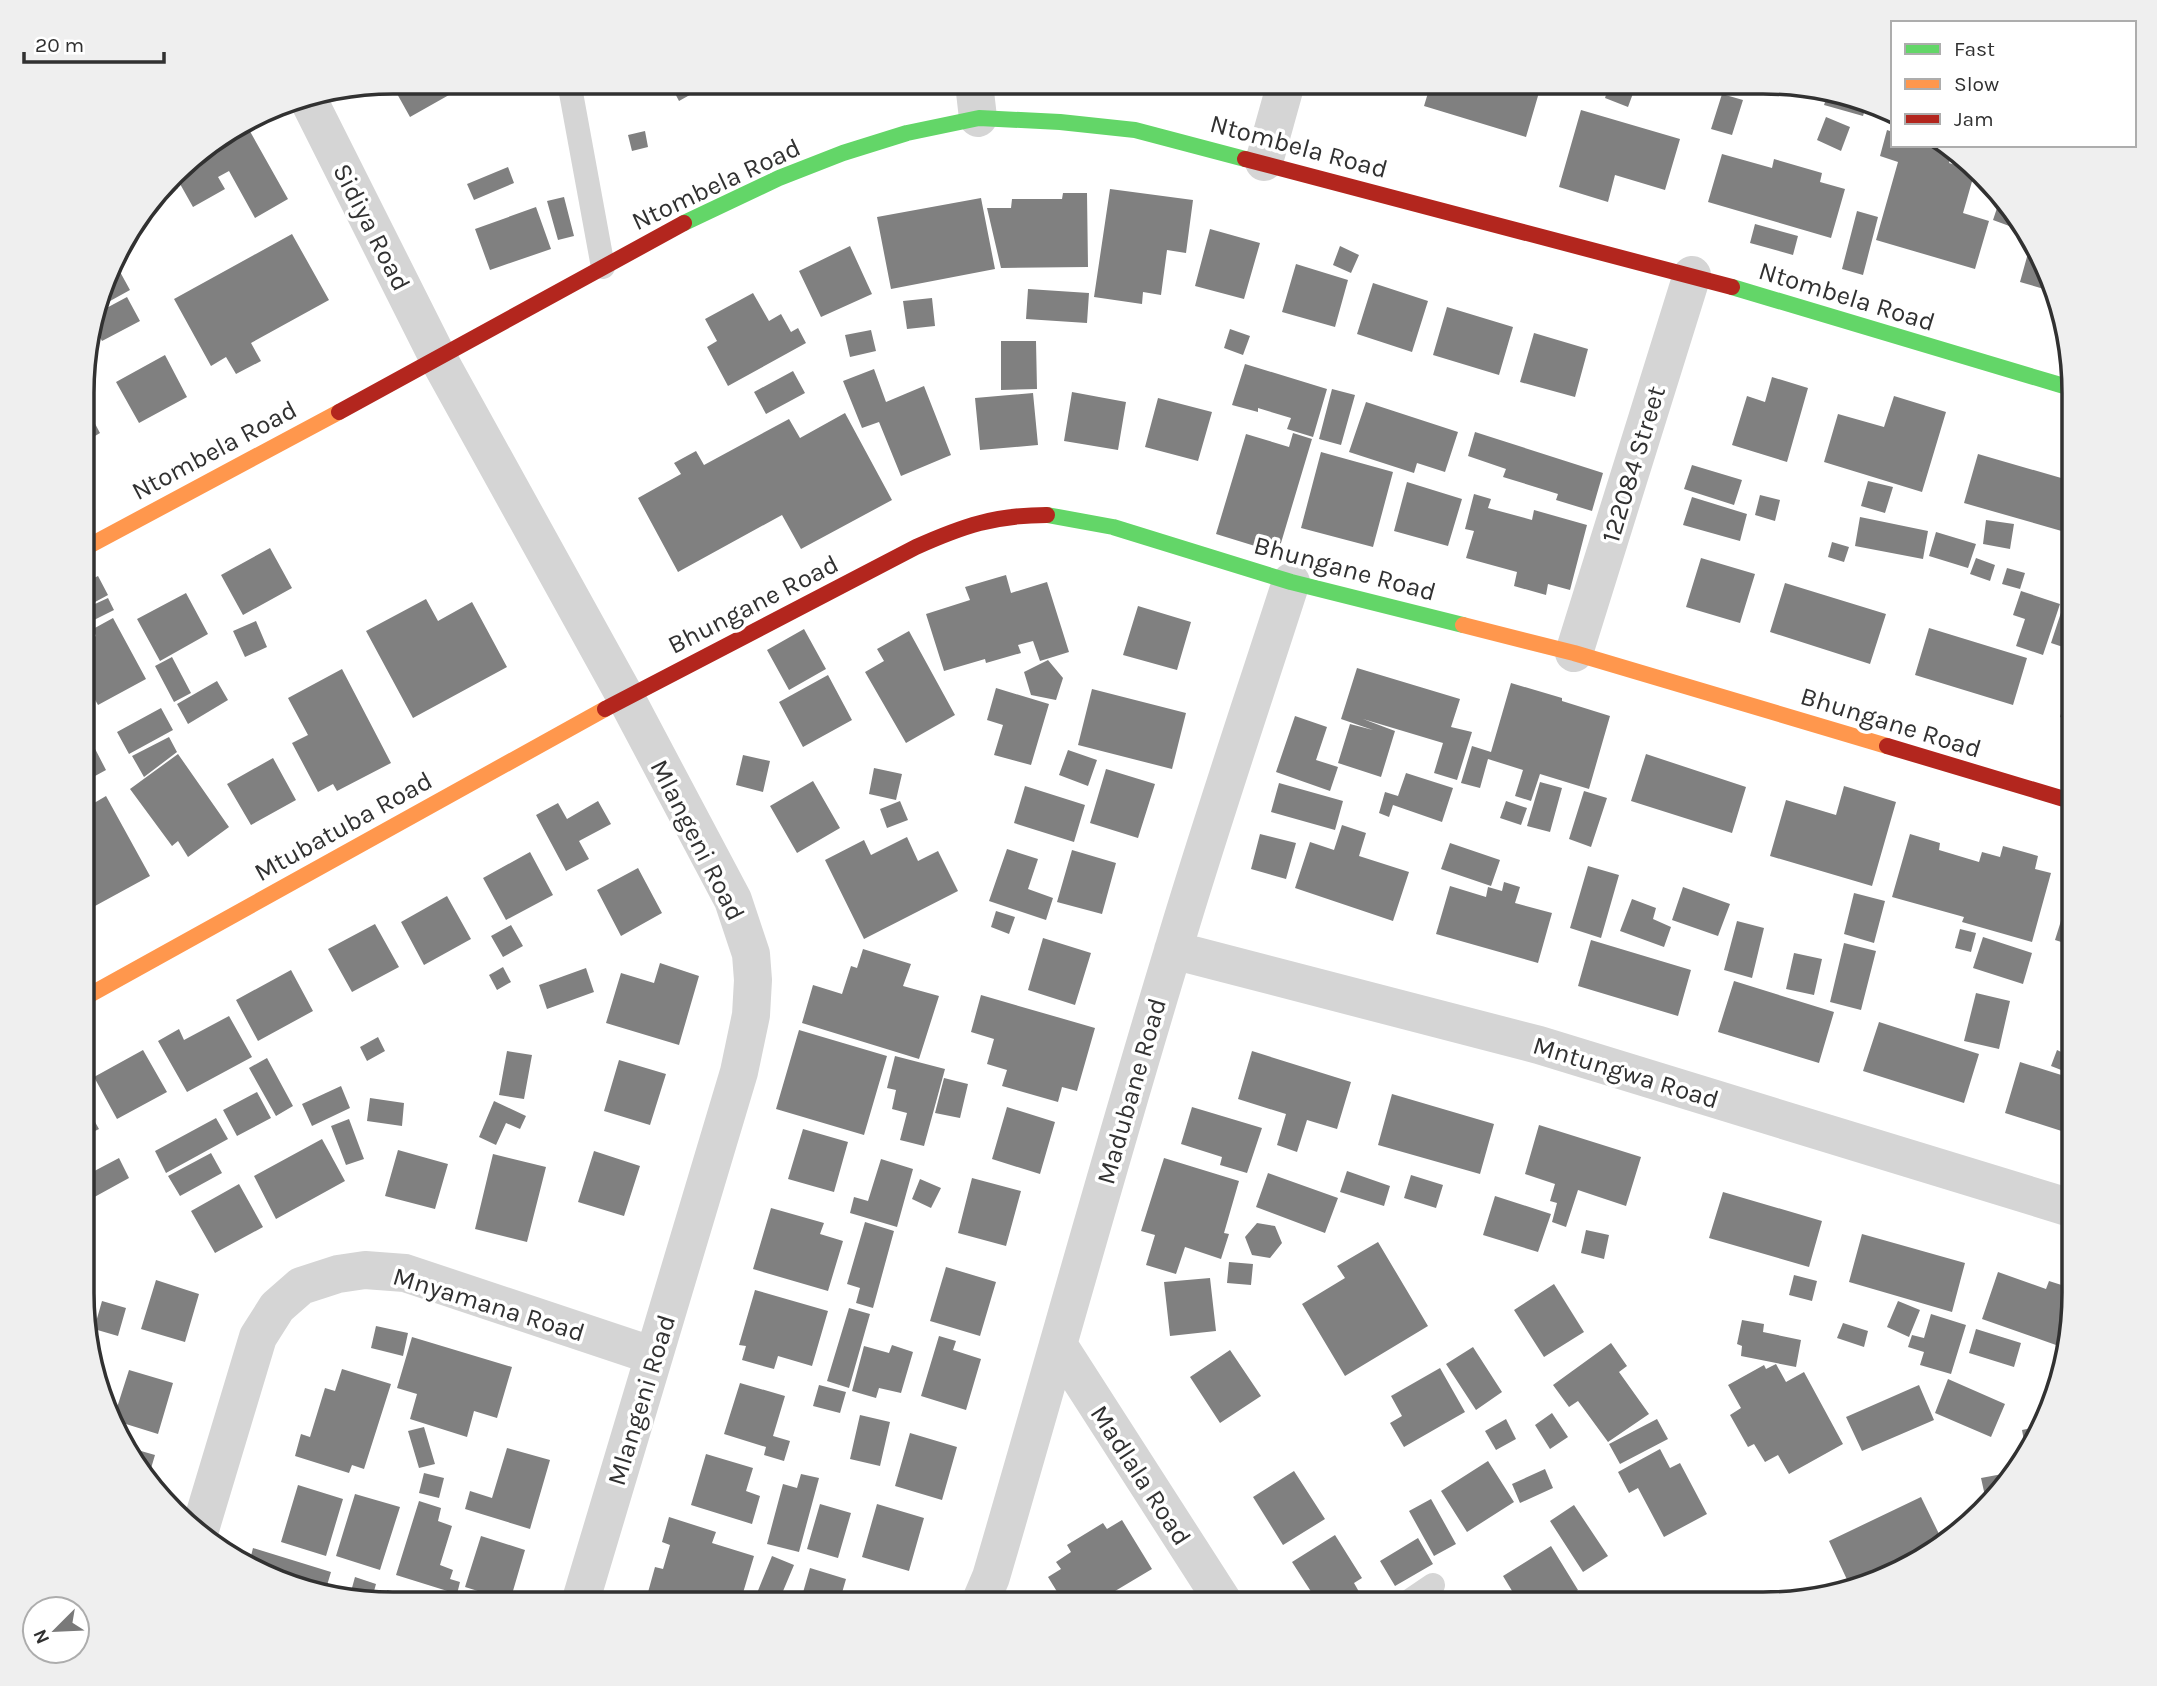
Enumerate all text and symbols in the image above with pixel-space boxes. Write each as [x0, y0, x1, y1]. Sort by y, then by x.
scale bar [24, 21, 164, 65]
legend [1891, 21, 2136, 147]
text: 20 m [35, 33, 84, 57]
text: Fast [1954, 37, 1995, 61]
text: Slow [1954, 72, 1999, 96]
text: Jam [1954, 107, 1994, 131]
street label: Ntombela Road [1207, 108, 1391, 185]
street label: Ntombela Road [627, 132, 805, 237]
street label: Sidiya Road [326, 158, 417, 296]
street label: Ntombela Road [1755, 255, 1939, 338]
street label: 122084 Street [1595, 382, 1672, 546]
street label: Ntombela Road [126, 394, 302, 507]
street label: Bhungane Road [1250, 529, 1439, 608]
street label: Bhungane Road [663, 548, 844, 661]
street label: Bhungane Road [1797, 680, 1985, 765]
street label: Mlangeni Road [644, 754, 752, 926]
street label: Mtubatuba Road [249, 765, 438, 888]
street label: Madubane Road [1090, 994, 1173, 1188]
street label: Mntungwa Road [1529, 1029, 1723, 1115]
street label: Mnyamana Road [389, 1261, 588, 1348]
street label: Mlangeni Road [601, 1311, 682, 1489]
street label: Madlala Road [1084, 1399, 1197, 1551]
north arrow [21, 1595, 91, 1665]
text: N [29, 1626, 54, 1647]

